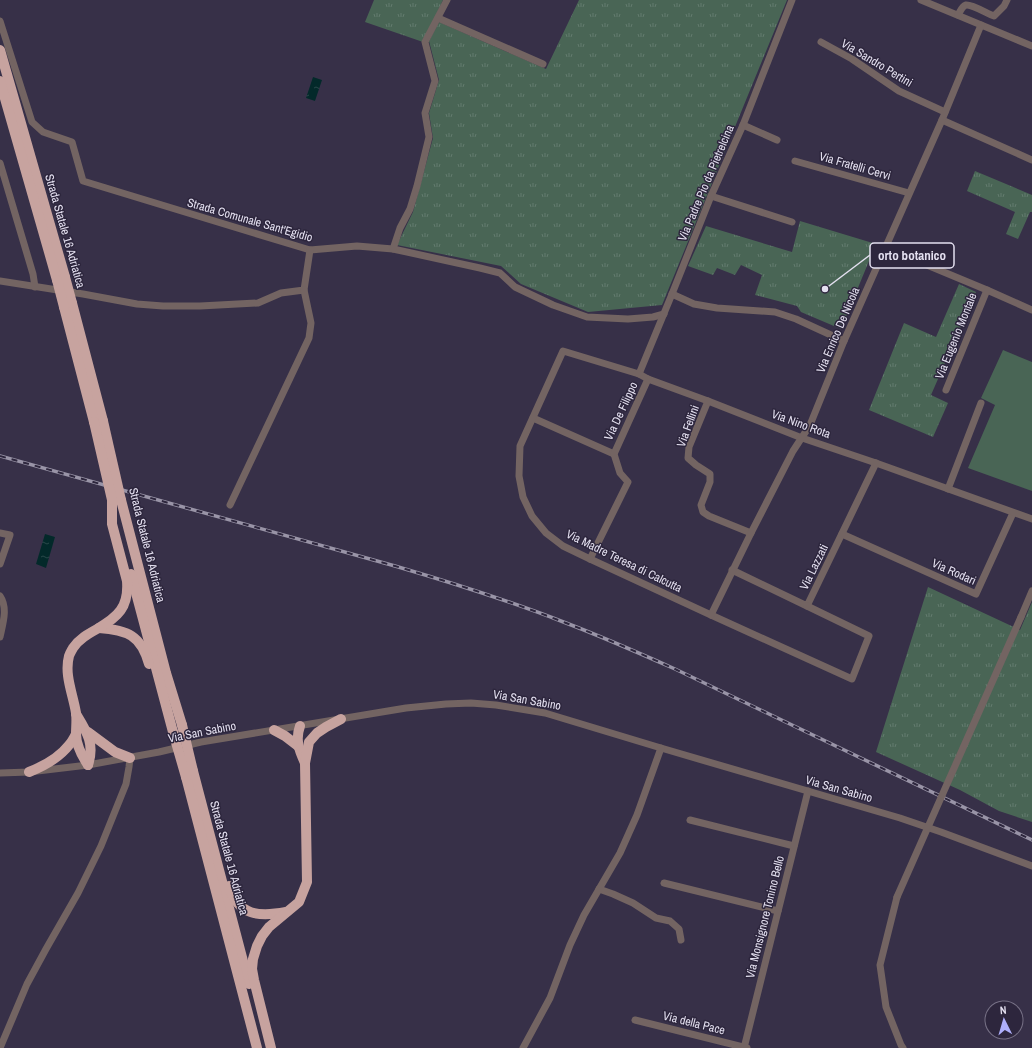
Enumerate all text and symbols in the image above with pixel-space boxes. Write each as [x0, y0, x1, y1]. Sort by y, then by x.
street label: Via Sandro Pertini [838, 35, 916, 91]
street label: Via Padre Pio da Pietrelcina [674, 122, 738, 243]
street label: Via Fratelli Cervi [817, 148, 893, 184]
street label: Strada Statale 16 Adriatica [41, 172, 89, 290]
street label: Strada Comunale Sant'Egidio [185, 194, 315, 246]
callout: orto botanico [870, 243, 954, 268]
text: orto botanico [878, 247, 946, 264]
street label: Via Enrico De Nicola [813, 284, 863, 375]
street label: Via Eugenio Montale [931, 290, 981, 382]
street label: Via De Filippo [600, 379, 642, 443]
street label: Via Fellini [673, 403, 703, 449]
street label: Via Nino Rota [769, 406, 833, 442]
street label: Strada Statale 16 Adriatica [125, 486, 169, 605]
street label: Via Madre Teresa di Calcutta [563, 526, 685, 596]
street label: Via Lazzati [796, 541, 832, 593]
street label: Via Rodari [929, 555, 979, 589]
street label: Via San Sabino [492, 686, 562, 714]
street label: Via San Sabino [167, 718, 237, 746]
street label: Via San Sabino [804, 772, 874, 806]
street label: Strada Statale 16 Adriatica [206, 799, 252, 917]
street label: Via Monsignore Tonino Bello [742, 854, 788, 980]
north arrow [984, 1000, 1024, 1040]
text: N [999, 1003, 1007, 1017]
street label: Via della Pace [661, 1008, 727, 1038]

